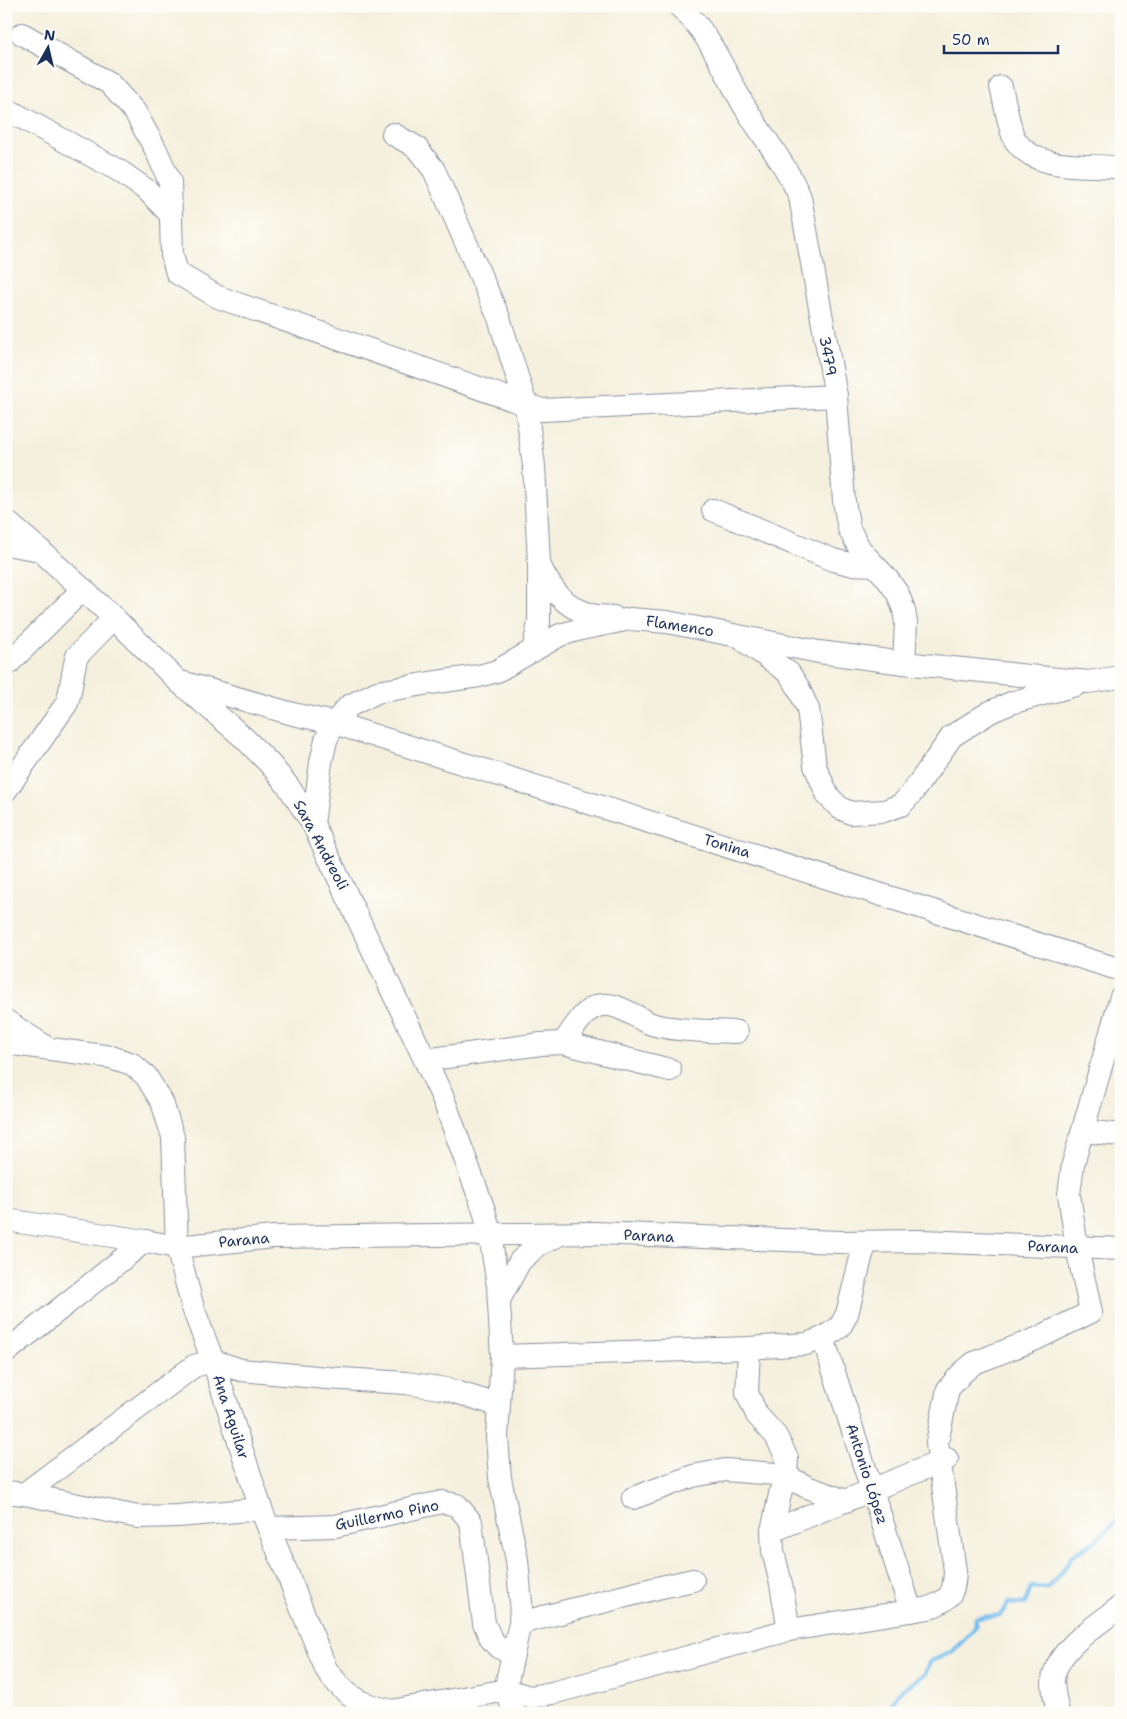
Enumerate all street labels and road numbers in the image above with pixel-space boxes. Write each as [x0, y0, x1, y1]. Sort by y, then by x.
street label: 3479 [815, 335, 841, 377]
street label: Flamenco [645, 611, 715, 641]
street label: Sara Andreoli [289, 796, 353, 894]
street label: Tonina [701, 829, 754, 863]
street label: Parana [623, 1225, 676, 1247]
street label: Parana [218, 1228, 271, 1252]
street label: Parana [1027, 1236, 1080, 1258]
street label: Ana Aguilar [208, 1372, 254, 1462]
street label: Antonio López [841, 1421, 893, 1527]
street label: Guillermo Pino [333, 1495, 441, 1535]

